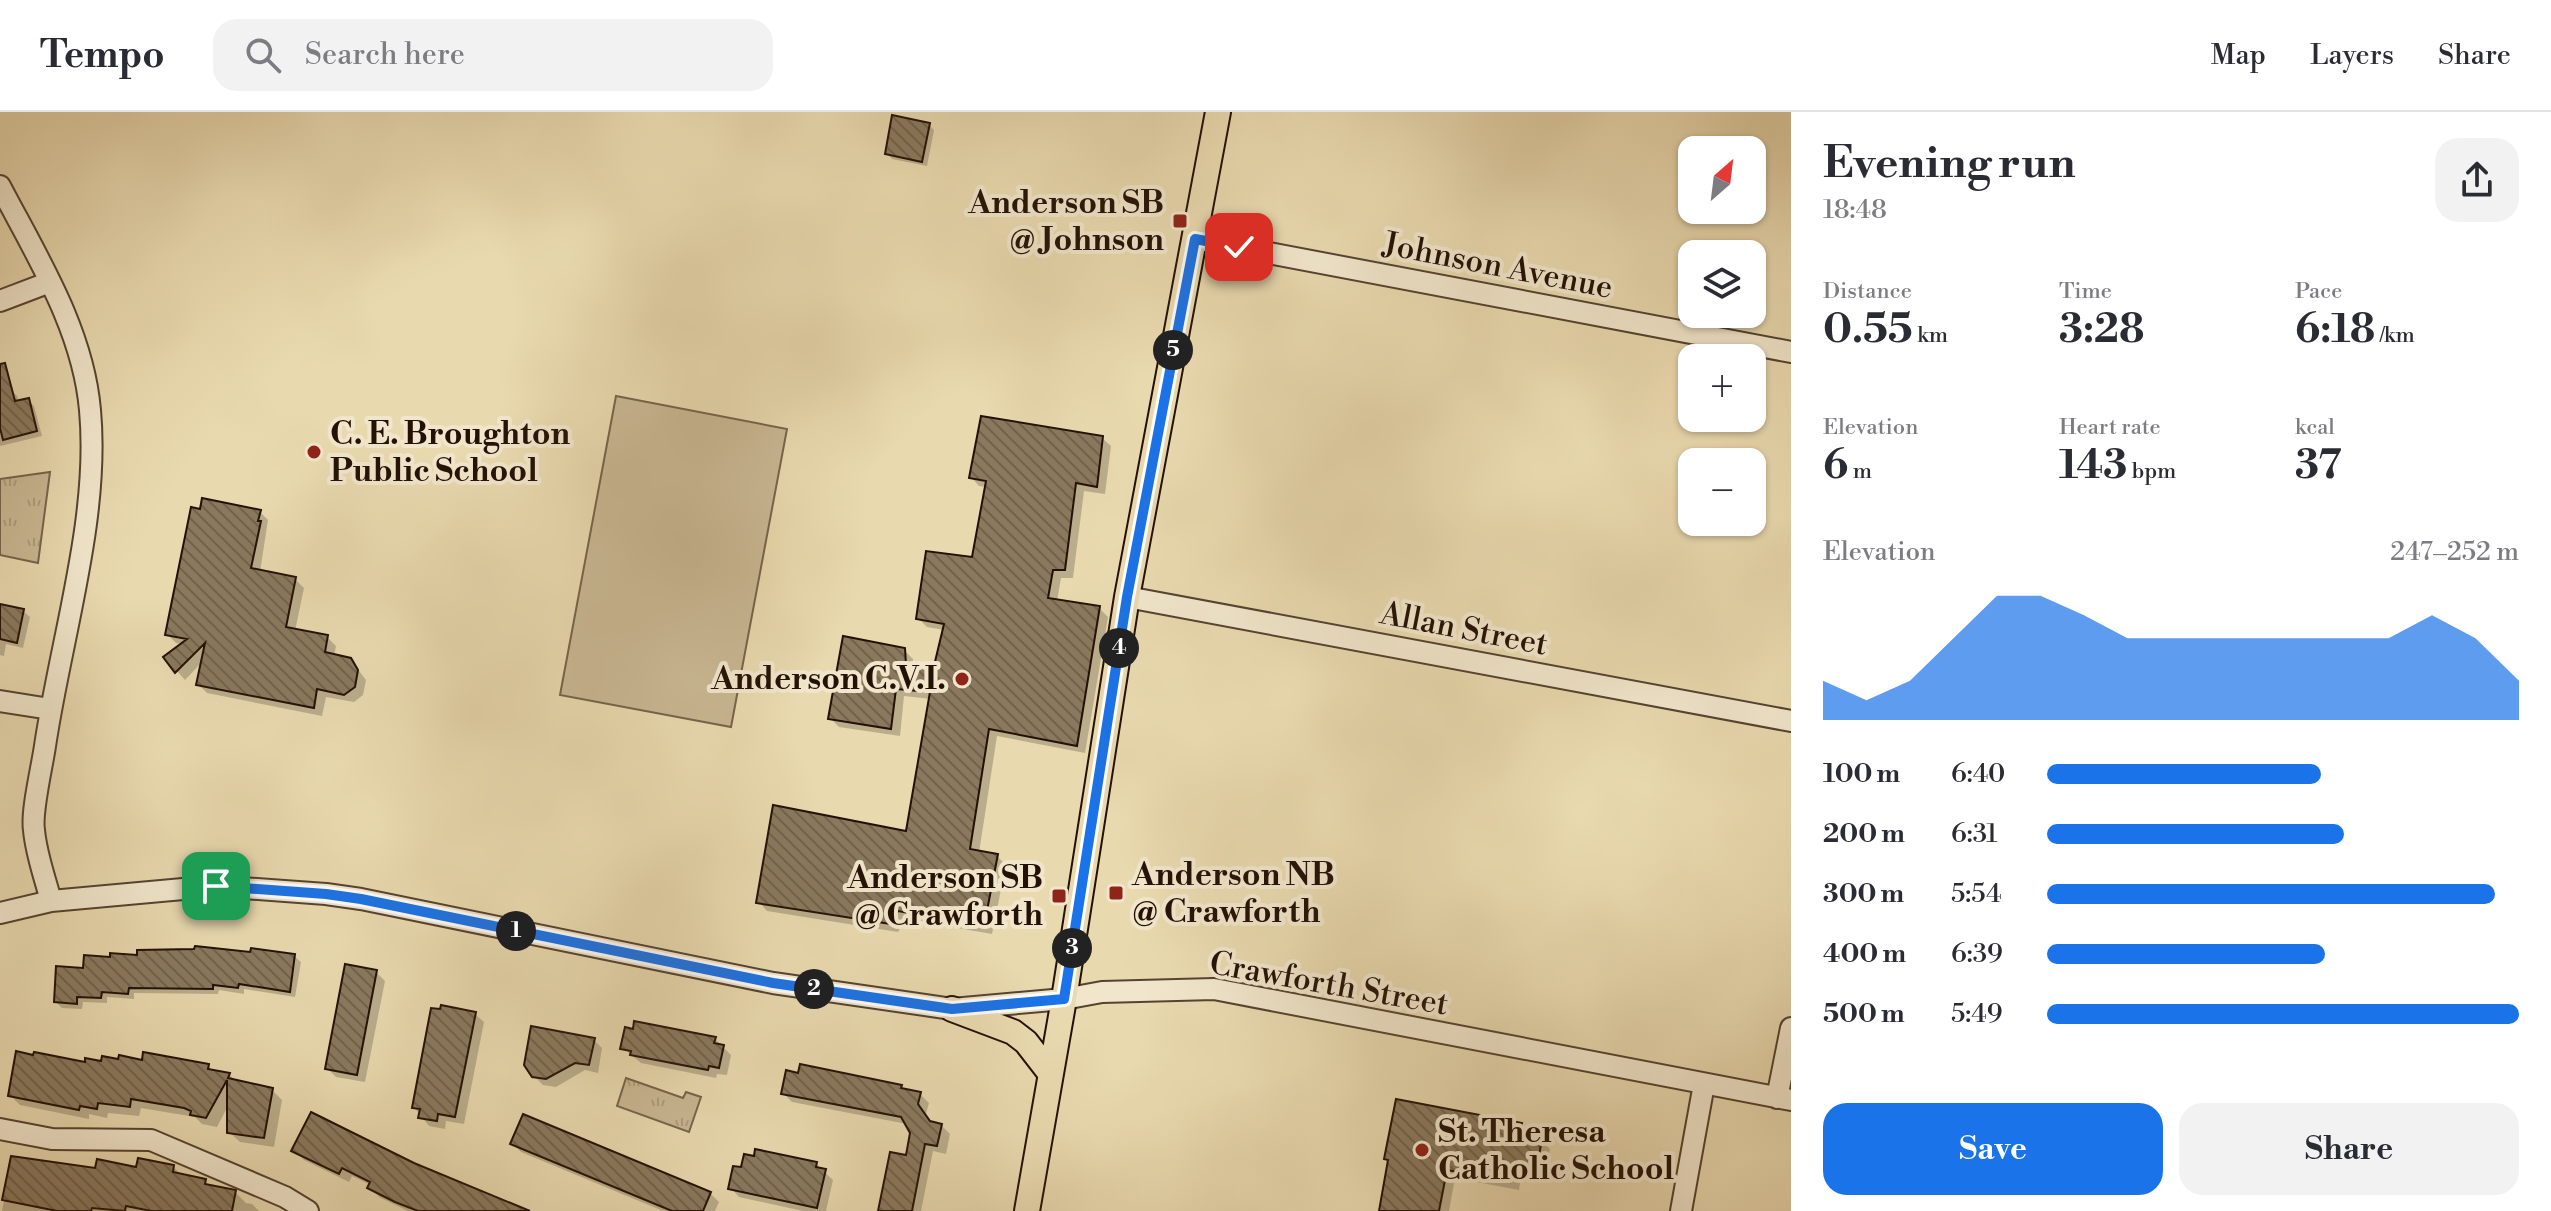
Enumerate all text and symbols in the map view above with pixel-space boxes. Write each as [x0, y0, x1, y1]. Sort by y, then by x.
search box [213, 19, 773, 91]
text: Tempo [40, 32, 165, 79]
icon: search [241, 33, 285, 77]
text: Search here [305, 36, 465, 74]
text: Map [2211, 38, 2266, 73]
text: Layers [2310, 38, 2394, 73]
text: Share [2438, 38, 2511, 73]
north arrow [1678, 136, 1766, 224]
map controls [1678, 136, 1766, 536]
text: Evening run [1823, 136, 2076, 191]
button: share [2435, 138, 2519, 222]
place label: Anderson SB @ Johnson [967, 183, 1164, 260]
text: 18:48 [1823, 194, 1887, 226]
marker: Anderson SB @ Johnson [1171, 212, 1189, 230]
pin [1205, 213, 1273, 281]
street label: Johnson Avenue [1379, 224, 1616, 308]
icon: check [1217, 225, 1261, 269]
button: layers [1678, 240, 1766, 328]
text: Distance [1823, 278, 1912, 305]
text: Time [2059, 278, 2112, 305]
text: Pace [2295, 278, 2342, 305]
text: 0.55 [1823, 305, 1913, 355]
text: 3:28 [2059, 305, 2145, 355]
text: 6:18 [2295, 305, 2375, 355]
text: km [1913, 322, 1948, 349]
text: /km [2375, 322, 2415, 349]
pin: 5 [1153, 330, 1193, 370]
text: 5 [1166, 336, 1180, 363]
button: + [1678, 344, 1766, 432]
place label: C. E. Broughton Public School [330, 414, 571, 491]
text: Elevation [1823, 414, 1918, 441]
text: Heart rate [2059, 414, 2161, 441]
text: kcal [2295, 414, 2335, 441]
text: 6 [1823, 441, 1848, 491]
text: 143 [2059, 441, 2127, 491]
text: 37 [2295, 441, 2342, 491]
marker: C. E. Broughton Public School [305, 443, 323, 461]
button: − [1678, 448, 1766, 536]
text: m [1848, 458, 1872, 485]
text: bpm [2127, 458, 2176, 485]
text: Elevation [1823, 536, 1936, 568]
text: 247–252 m [2390, 536, 2519, 568]
street label: Allan Street [1376, 593, 1551, 665]
pin: 4 [1099, 628, 1139, 668]
text: 4 [1112, 634, 1126, 661]
place label: Anderson C.V.I. [710, 659, 946, 699]
marker: Anderson C.V.I. [953, 670, 971, 688]
text: 100 m [1823, 758, 1900, 790]
text: 6:40 [1951, 758, 2005, 790]
text: 200 m [1823, 818, 1905, 850]
text: 6:31 [1951, 818, 1998, 850]
pin [182, 852, 250, 920]
place label: Anderson NB @ Crawforth [1131, 855, 1335, 932]
place label: Anderson SB @ Crawforth [846, 858, 1043, 935]
icon: arrive [194, 864, 238, 908]
text: 300 m [1823, 878, 1904, 910]
text: 5:54 [1951, 878, 2002, 910]
marker: Anderson NB @ Crawforth [1107, 884, 1125, 902]
marker: Anderson SB @ Crawforth [1050, 887, 1068, 905]
pin: 1 [496, 911, 536, 951]
text: 1 [511, 917, 521, 944]
pin: 3 [1052, 928, 1092, 968]
text: 3 [1065, 934, 1079, 961]
text: 400 m [1823, 938, 1906, 970]
text: 6:39 [1951, 938, 2003, 970]
street label: Crawforth Street [1207, 943, 1451, 1025]
pin: 2 [794, 969, 834, 1009]
text: 2 [807, 975, 821, 1002]
text: 500 m [1823, 998, 1905, 1030]
text: 5:49 [1951, 998, 2002, 1030]
button: Save [1823, 1103, 2163, 1195]
button: Share [2179, 1103, 2519, 1195]
place label: St. Theresa Catholic School [1438, 1112, 1675, 1189]
marker: St. Theresa Catholic School [1413, 1141, 1431, 1159]

